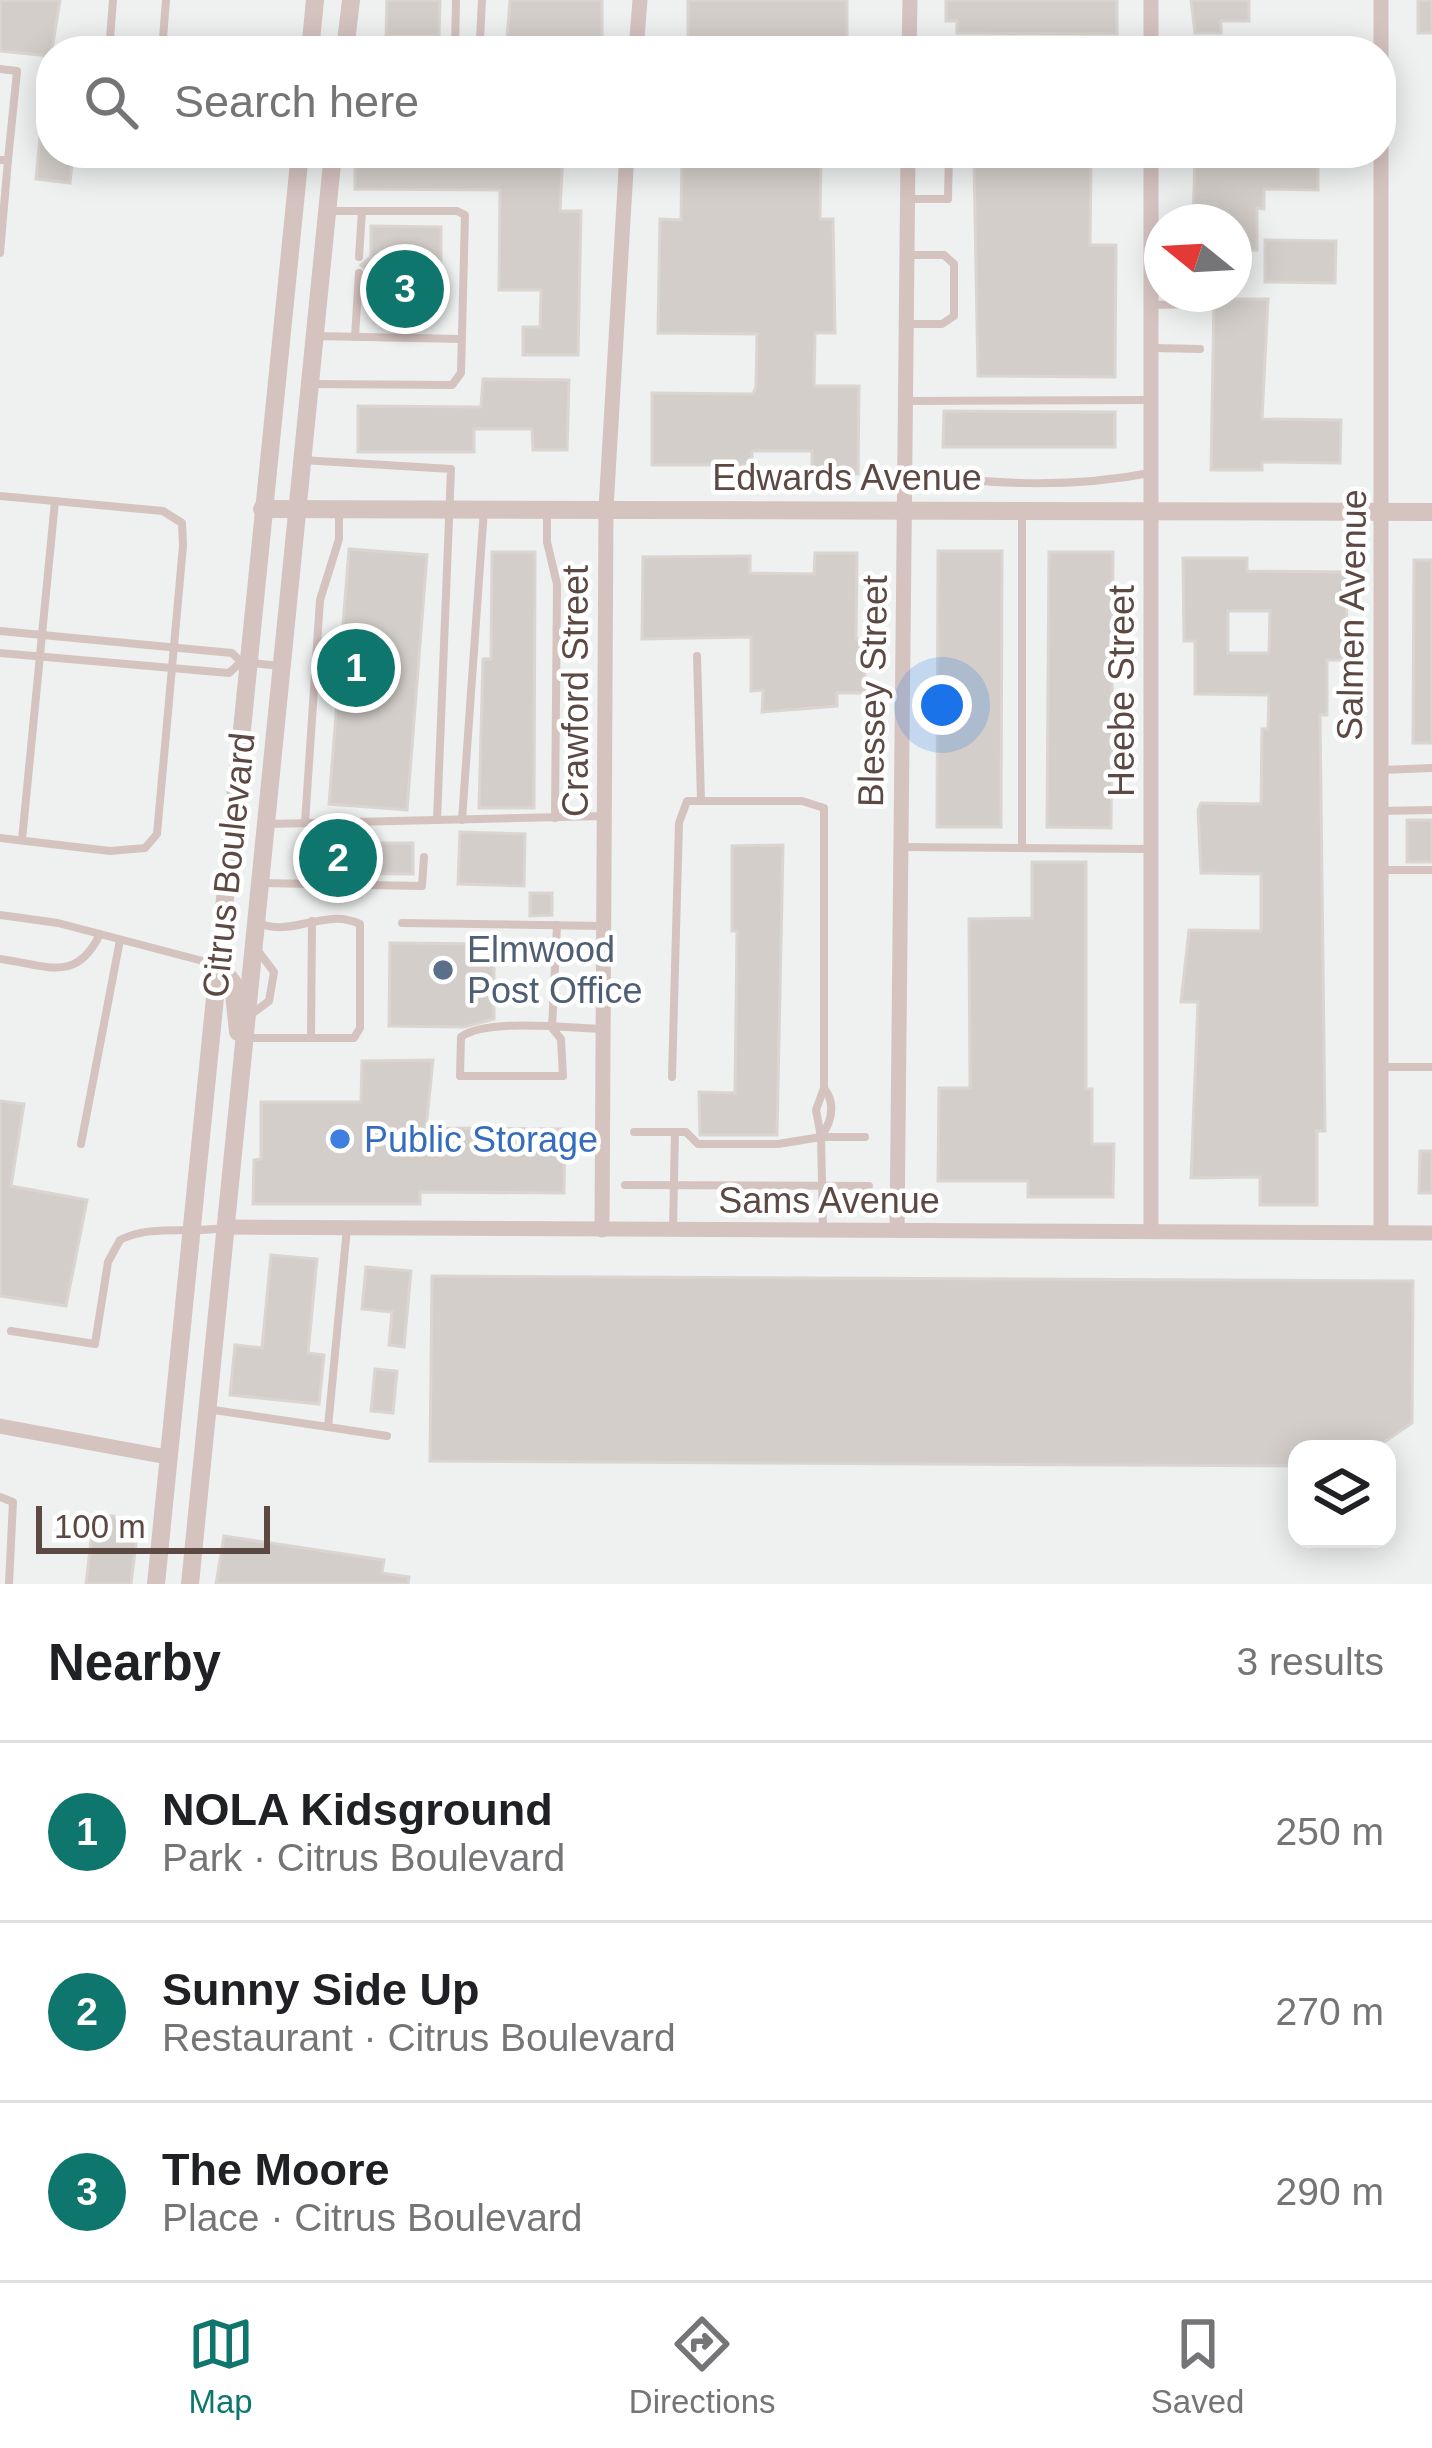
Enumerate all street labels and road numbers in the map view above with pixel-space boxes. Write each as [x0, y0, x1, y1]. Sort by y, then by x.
street label: Edwards Avenue [712, 457, 982, 498]
street label: Salmen Avenue [1329, 489, 1374, 741]
street label: Crawford Street [555, 565, 596, 817]
street label: Blessey Street [850, 575, 895, 807]
street label: Heebe Street [1101, 585, 1142, 797]
street label: Citrus Boulevard [194, 731, 263, 1000]
street label: Sams Avenue [718, 1180, 940, 1221]

